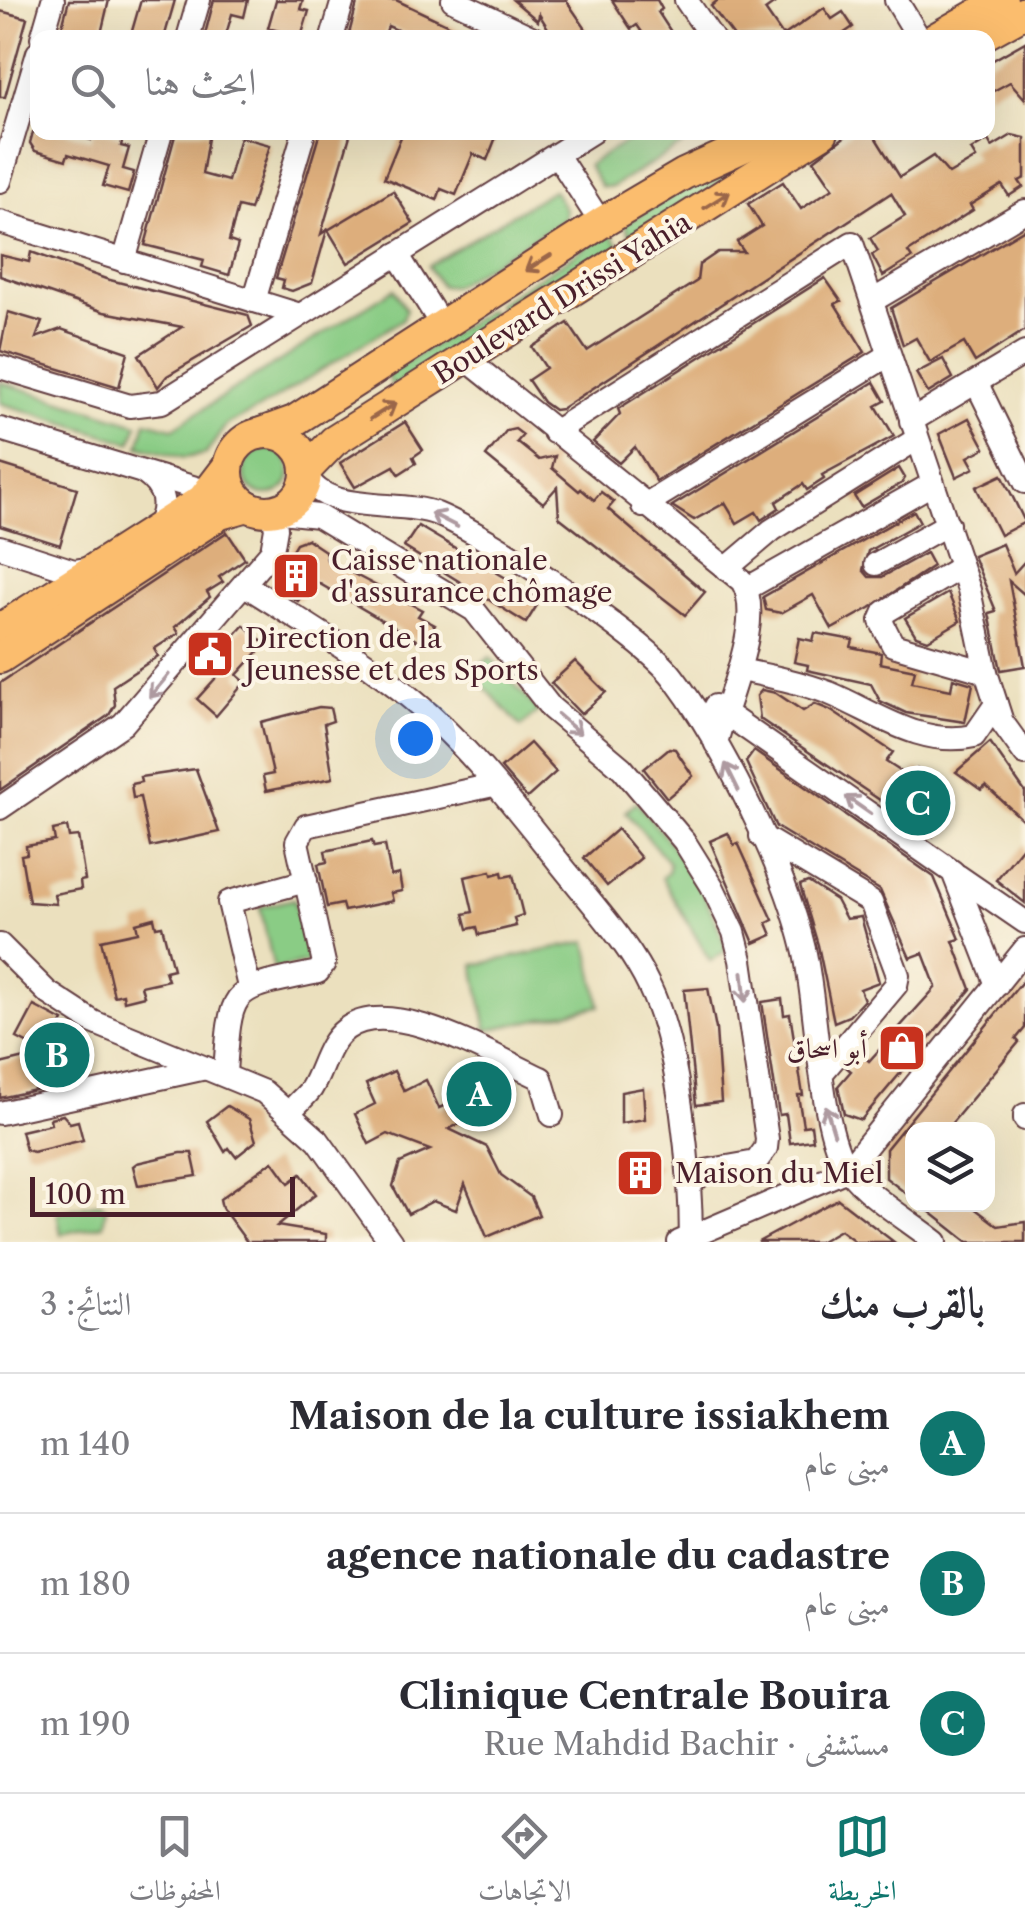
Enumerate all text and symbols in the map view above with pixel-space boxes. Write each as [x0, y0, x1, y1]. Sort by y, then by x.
search box [30, 30, 995, 140]
icon: search [65, 58, 120, 113]
text: ابحث هنا [145, 58, 256, 105]
one-way arrow [702, 190, 731, 210]
street label: Boulevard Drissi Yahia [427, 205, 697, 391]
one-way arrow [524, 252, 553, 273]
one-way arrow [368, 401, 397, 421]
one-way arrow [430, 509, 460, 528]
place label: Caisse nationale d'assurance chômage [331, 543, 613, 609]
building icon: Caisse nationale d'assurance chômage [270, 550, 322, 602]
place label: Direction de la Jeunesse et des Sports [241, 621, 539, 687]
public building icon: Direction de la Jeunesse et des Sports [184, 628, 236, 680]
one-way arrow [148, 673, 171, 698]
one-way arrow [556, 712, 581, 735]
your location [390, 713, 441, 764]
one-way arrow [721, 762, 740, 792]
pin: C [886, 766, 950, 840]
one-way arrow [845, 795, 873, 816]
one-way arrow [734, 970, 753, 1002]
pin: B [24, 1018, 90, 1092]
shop icon: أبو اسحاق [876, 1022, 928, 1074]
place label: أبو اسحاق [787, 1029, 867, 1066]
pin: A [446, 1056, 512, 1132]
one-way arrow [820, 1104, 838, 1136]
map controls [905, 1122, 995, 1212]
button: layers [905, 1122, 995, 1212]
building icon: Maison du Miel [614, 1147, 666, 1199]
place label: Maison du Miel [675, 1156, 883, 1190]
scale bar [30, 1172, 295, 1216]
text: 100 m [45, 1177, 126, 1211]
text: بالقرب منك [819, 1276, 985, 1328]
text: النتائج: 3 [40, 1284, 131, 1323]
text: Maison de la culture issiakhem [289, 1392, 890, 1439]
text: 140 m [40, 1424, 131, 1463]
text: A [940, 1424, 965, 1463]
text: مبنى عام [804, 1444, 890, 1483]
text: agence nationale du cadastre [326, 1532, 890, 1579]
text: 180 m [40, 1564, 131, 1603]
text: B [941, 1564, 964, 1603]
text: مبنى عام [804, 1584, 890, 1623]
text: Clinique Centrale Bouira [399, 1672, 890, 1719]
text: 190 m [40, 1704, 131, 1743]
text: C [940, 1704, 965, 1743]
text: مستشفى · Rue Mahdid Bachir [483, 1724, 890, 1763]
tab: المحفوظات [129, 1809, 221, 1918]
tab: الاتجاهات [478, 1809, 571, 1918]
tab: الخريطة [828, 1809, 896, 1918]

